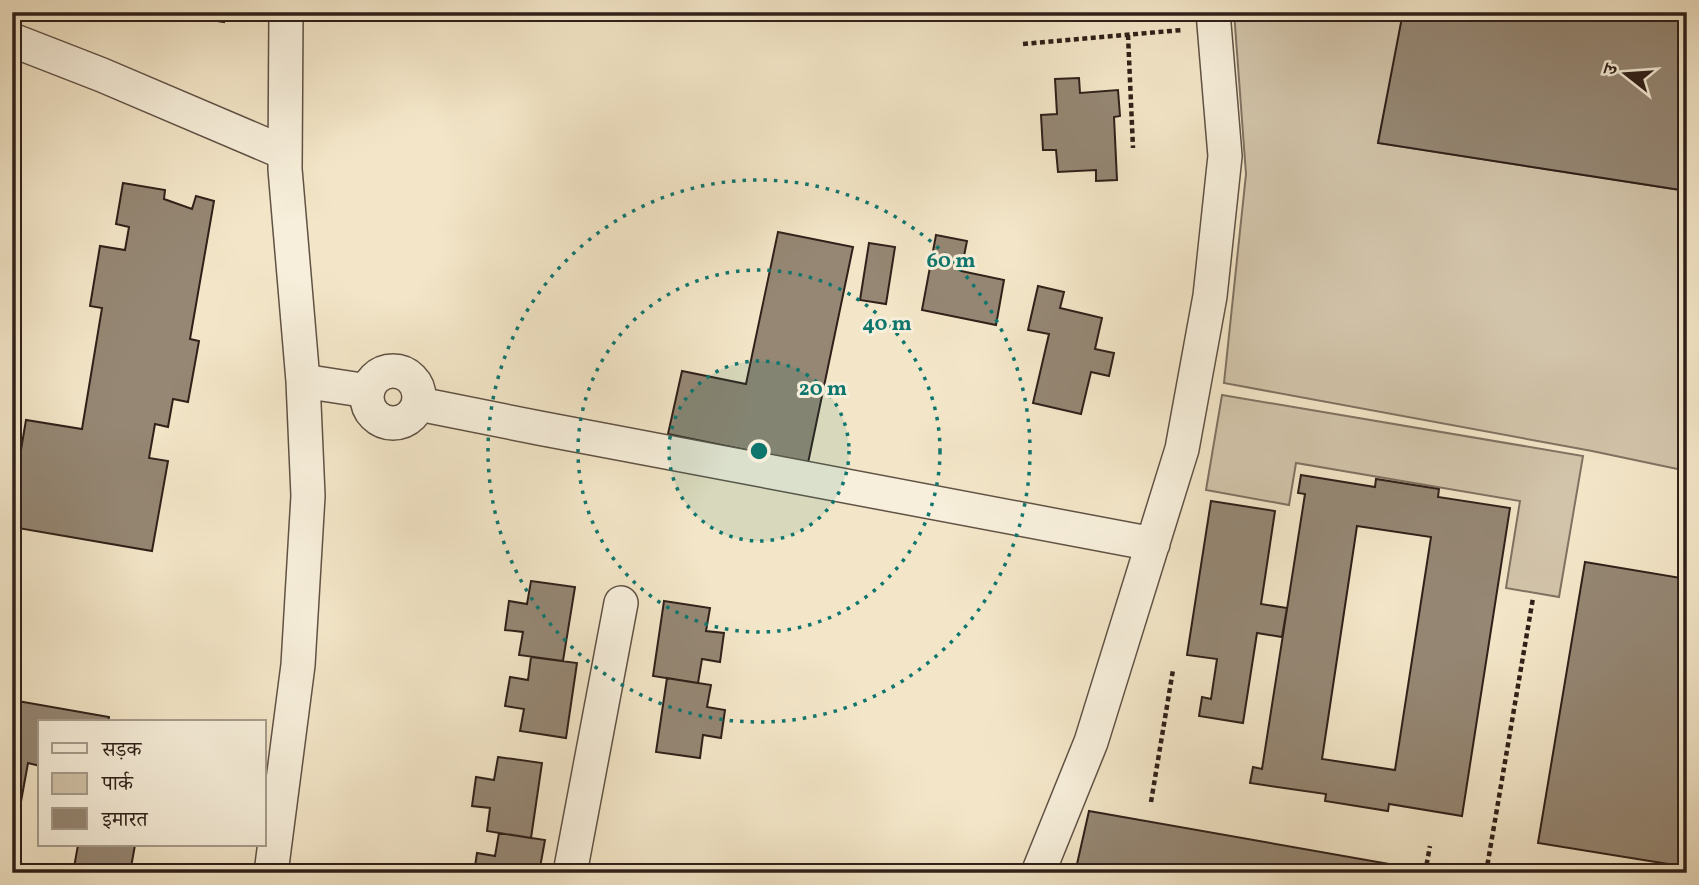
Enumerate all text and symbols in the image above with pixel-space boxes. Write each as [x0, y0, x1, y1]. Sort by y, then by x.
north arrow [1590, 38, 1660, 108]
text: उ [1597, 60, 1626, 80]
text: 60 m [927, 247, 975, 276]
text: 40 m [862, 310, 912, 339]
text: 20 m [799, 375, 847, 404]
centre of rings [747, 439, 771, 463]
legend [38, 720, 266, 846]
text: सड़क [101, 736, 142, 765]
text: पार्क [101, 770, 134, 799]
text: इमारत [101, 806, 149, 835]

